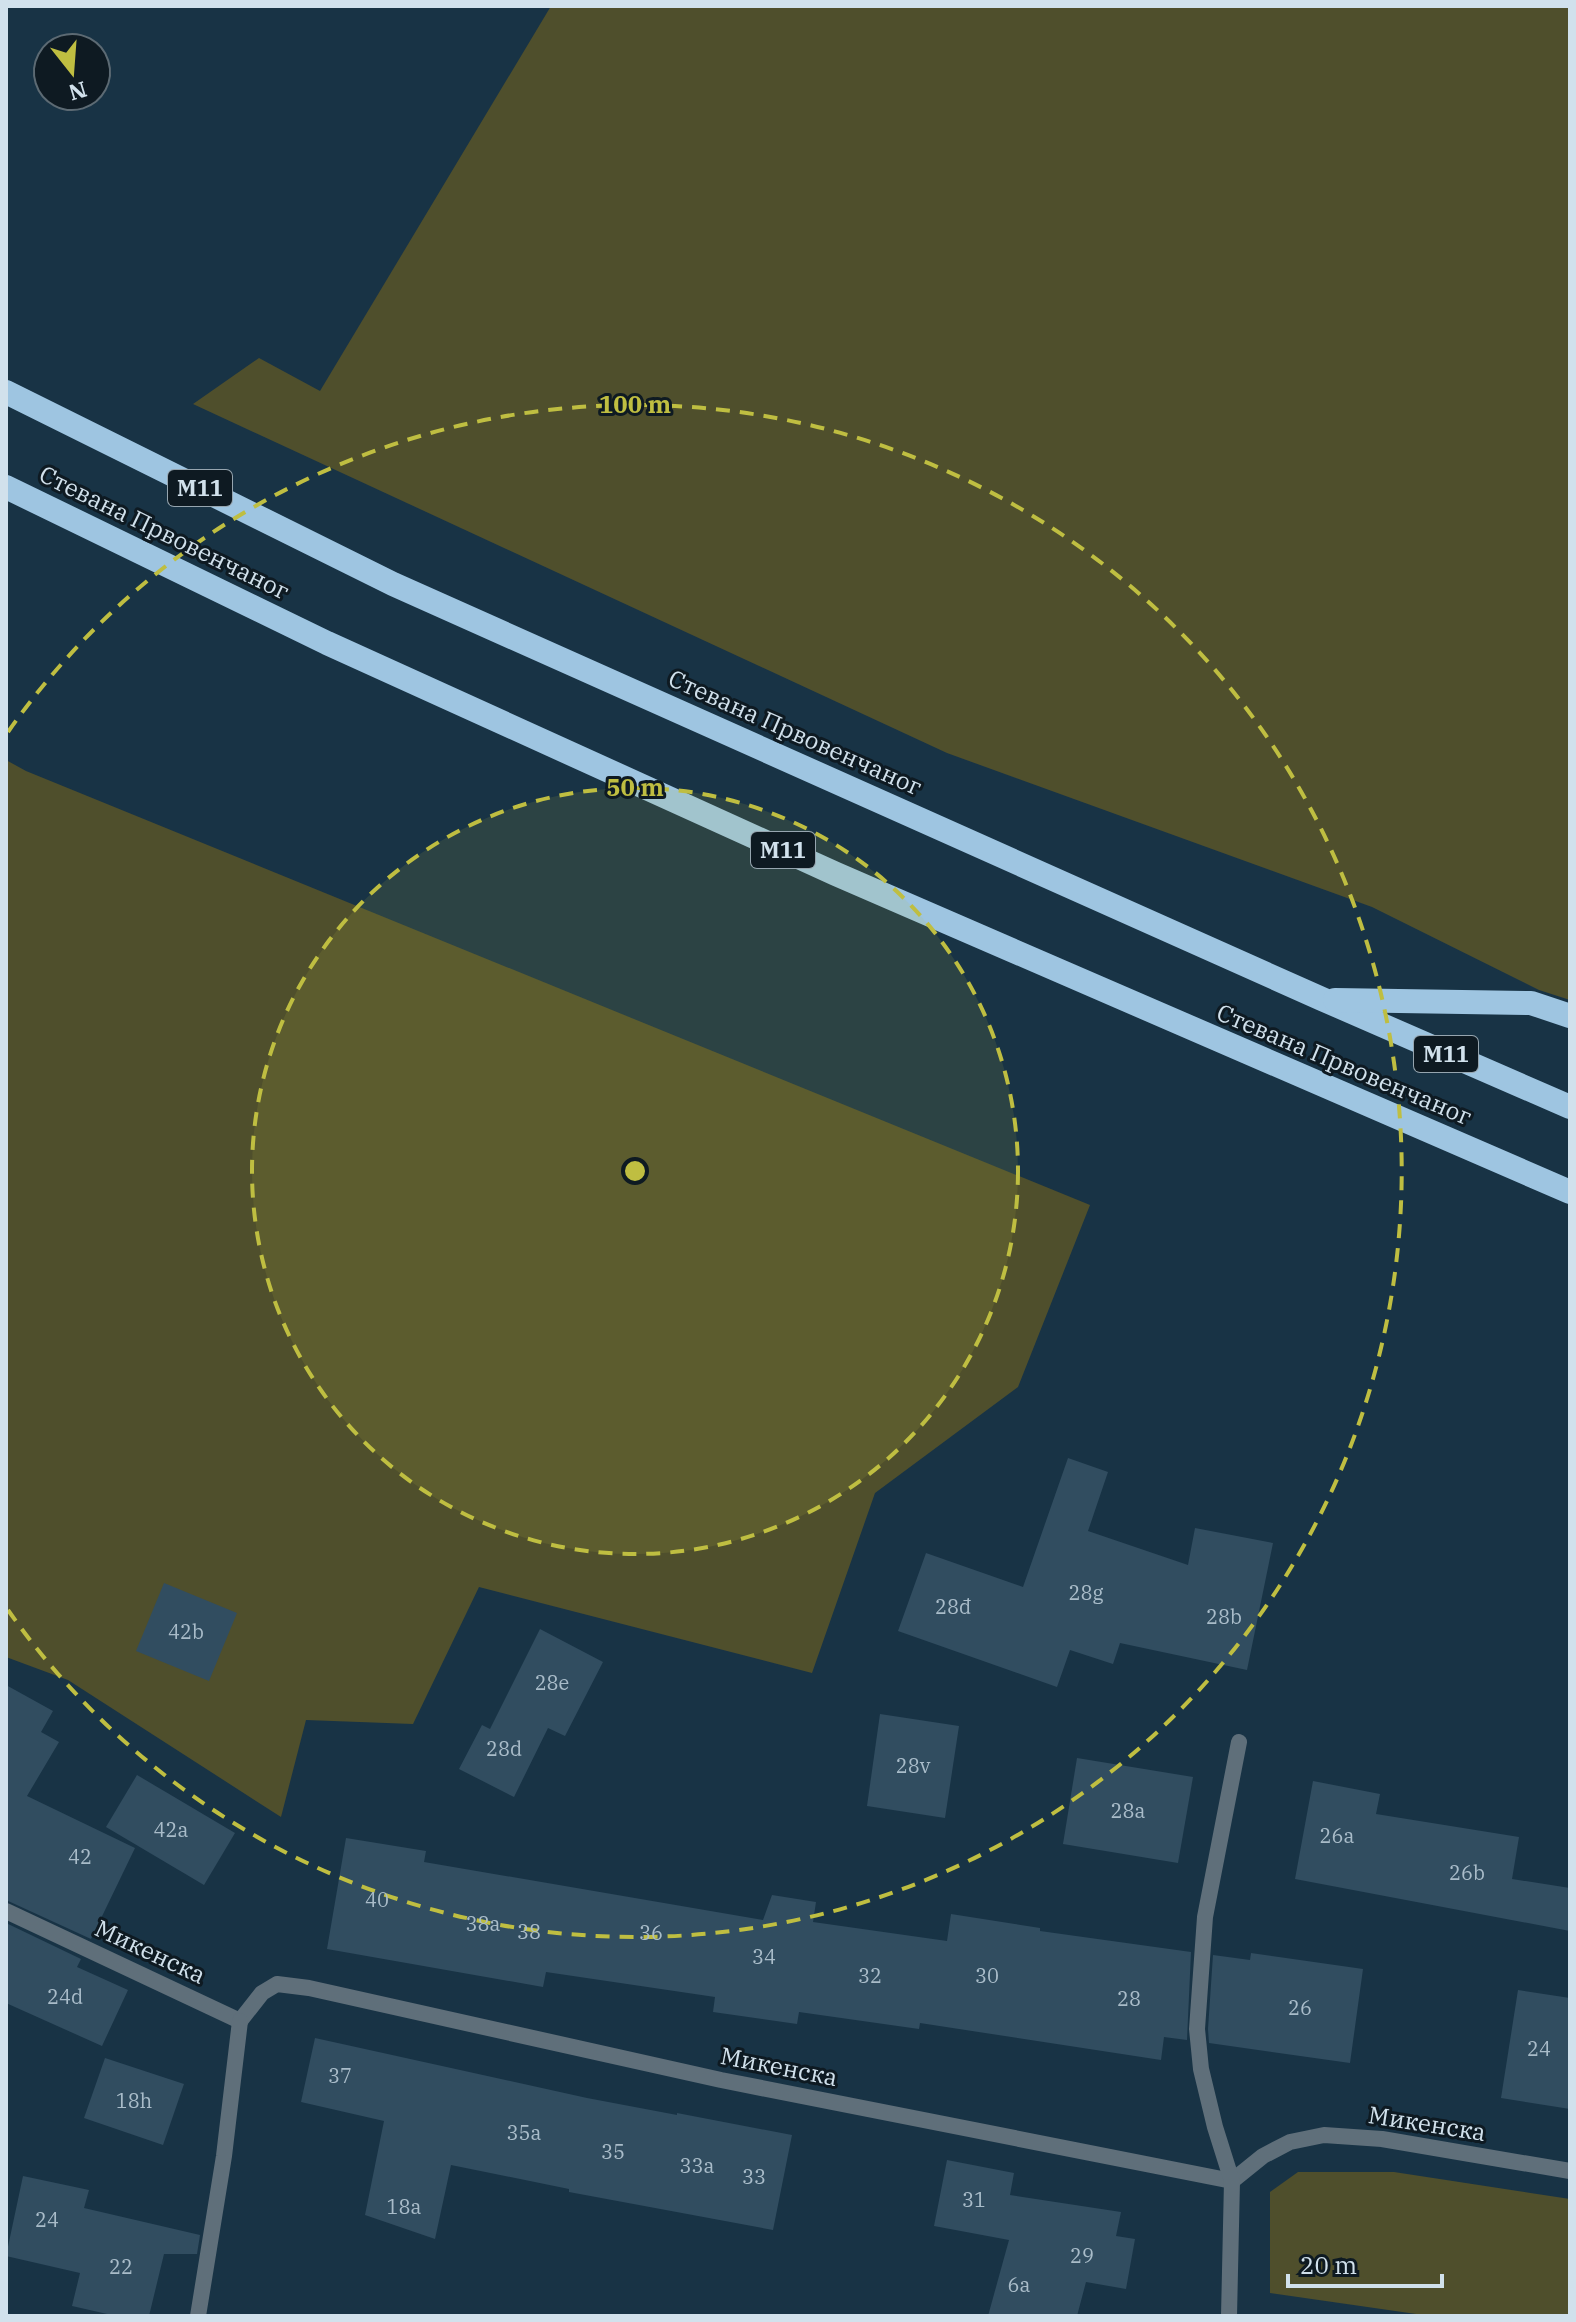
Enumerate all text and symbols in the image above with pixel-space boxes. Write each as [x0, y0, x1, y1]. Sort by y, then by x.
north arrow [32, 32, 112, 112]
text: N [65, 75, 91, 108]
text: 100 m [599, 388, 671, 420]
street label: Стевана Првовенчаног [34, 458, 295, 607]
road number: M11 [168, 470, 232, 506]
street label: Стевана Првовенчаног [664, 662, 927, 802]
text: 50 m [606, 771, 664, 803]
road number: M11 [751, 832, 815, 868]
street label: Стевана Првовенчаног [1212, 996, 1477, 1132]
road number: M11 [1414, 1036, 1478, 1072]
centre of rings [621, 1157, 649, 1185]
house number: 28g [1069, 1579, 1104, 1606]
house number: 28đ [935, 1593, 971, 1620]
house number: 28b [1206, 1603, 1242, 1630]
house number: 42b [168, 1618, 204, 1645]
house number: 28e [535, 1669, 569, 1696]
house number: 28d [486, 1735, 522, 1762]
house number: 28v [896, 1752, 931, 1779]
house number: 28a [1111, 1797, 1146, 1824]
house number: 42a [154, 1816, 189, 1843]
house number: 26a [1320, 1822, 1355, 1849]
house number: 42 [68, 1843, 92, 1870]
house number: 26b [1449, 1859, 1485, 1886]
house number: 40 [365, 1886, 389, 1913]
house number: 38a [466, 1910, 501, 1937]
street label: Микенска [90, 1912, 211, 1991]
house number: 38 [517, 1918, 541, 1945]
house number: 36 [639, 1919, 663, 1946]
house number: 34 [752, 1943, 776, 1970]
house number: 32 [858, 1962, 882, 1989]
house number: 30 [975, 1962, 999, 1989]
house number: 24d [47, 1983, 83, 2010]
house number: 28 [1117, 1985, 1141, 2012]
house number: 26 [1288, 1994, 1312, 2021]
house number: 24 [1527, 2035, 1551, 2062]
street label: Микенска [718, 2039, 840, 2093]
house number: 37 [328, 2062, 352, 2089]
house number: 18h [116, 2087, 152, 2114]
street label: Микенска [1366, 2098, 1488, 2148]
house number: 35a [507, 2119, 542, 2146]
house number: 35 [601, 2138, 625, 2165]
house number: 33a [680, 2152, 715, 2179]
house number: 33 [742, 2163, 766, 2190]
house number: 31 [962, 2186, 986, 2213]
house number: 18a [387, 2193, 422, 2220]
house number: 24 [35, 2206, 59, 2233]
scale bar [1288, 2238, 1442, 2288]
house number: 29 [1070, 2242, 1094, 2269]
text: 20 m [1300, 2249, 1357, 2281]
house number: 22 [109, 2253, 133, 2280]
house number: 6a [1008, 2271, 1031, 2298]

